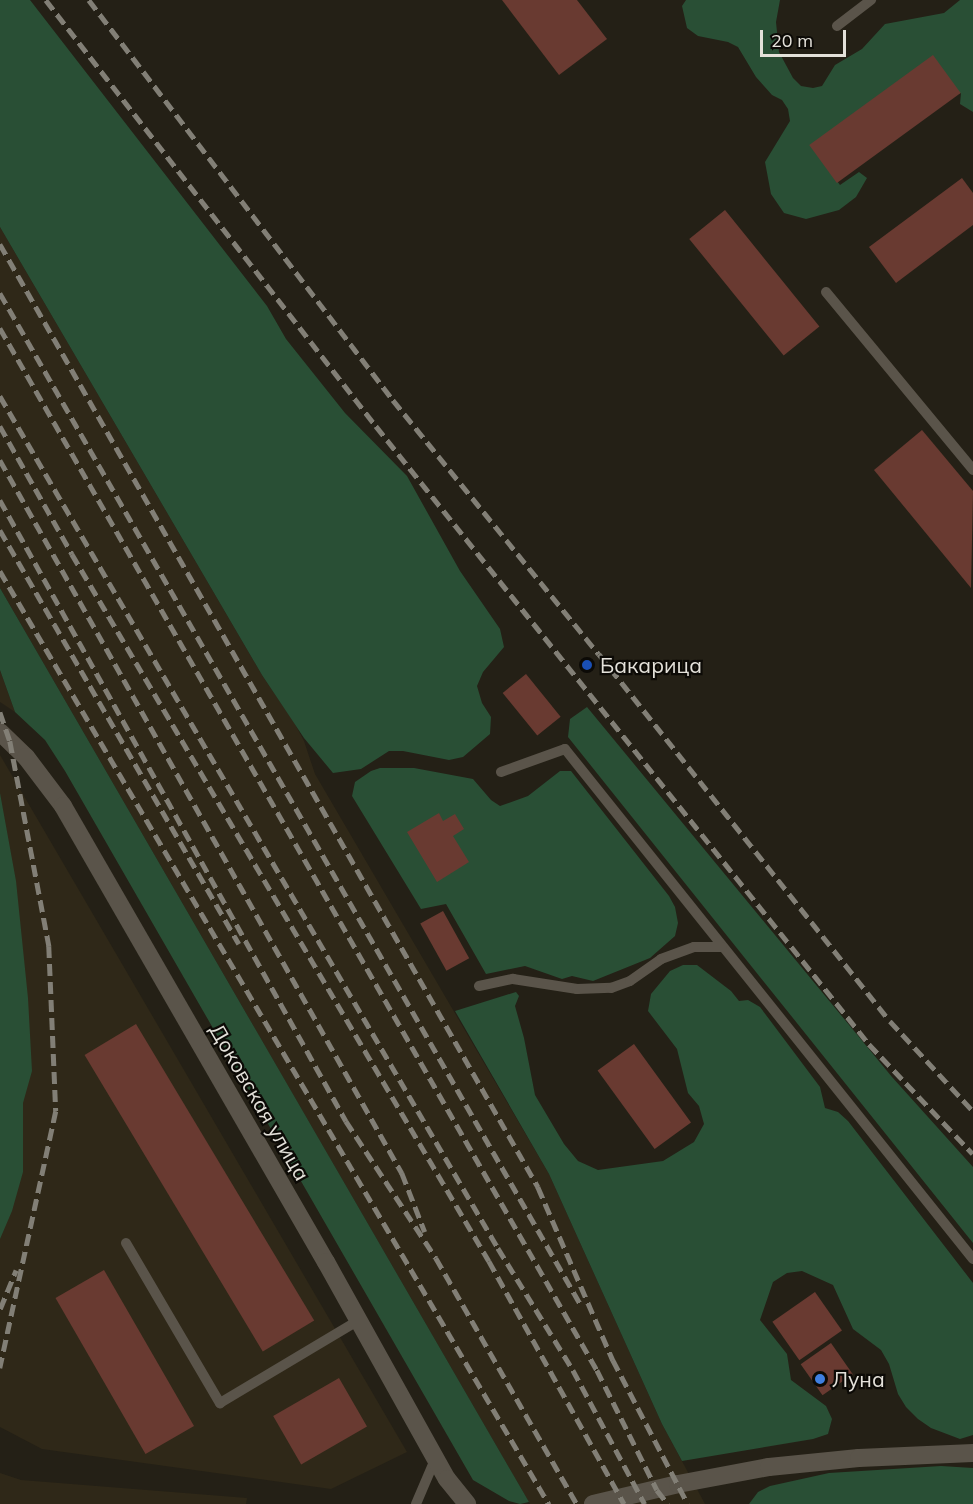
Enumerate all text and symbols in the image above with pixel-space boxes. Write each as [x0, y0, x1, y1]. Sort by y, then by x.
scale bar [763, 18, 848, 56]
text: 20 m [771, 29, 813, 52]
place label: Бакарица [600, 652, 702, 678]
marker: Бакарица [578, 656, 596, 674]
street label: Доковская улица [205, 1019, 315, 1185]
place label: Луна [832, 1366, 885, 1392]
marker: Луна [813, 1372, 827, 1386]

